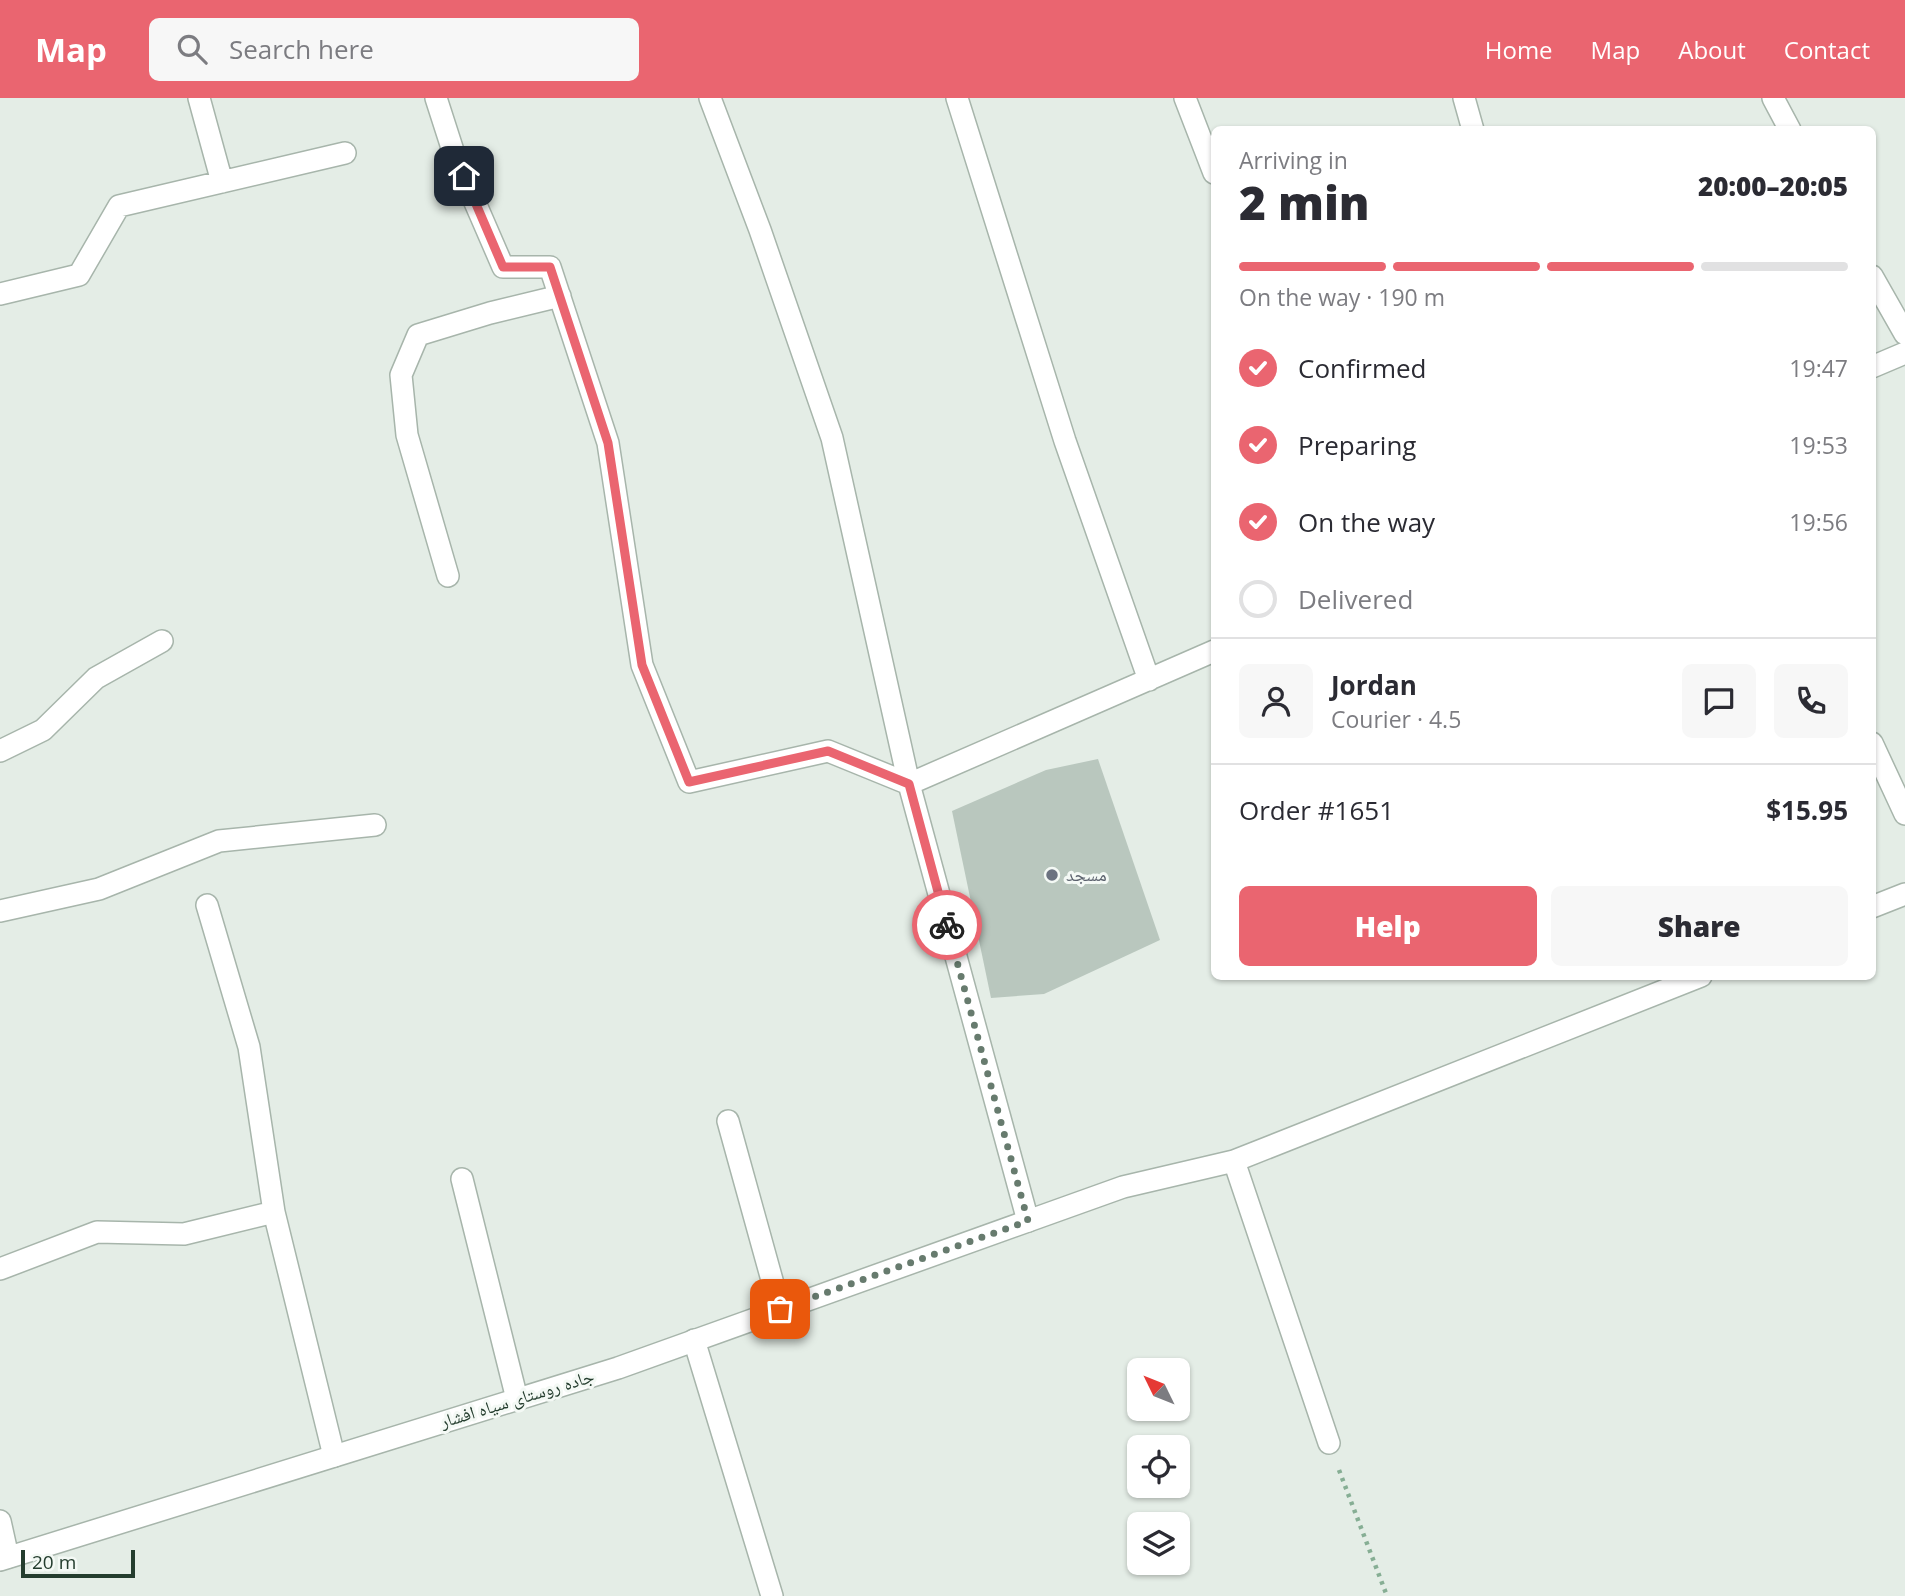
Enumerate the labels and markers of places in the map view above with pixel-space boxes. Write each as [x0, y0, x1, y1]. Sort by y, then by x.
pin [434, 146, 494, 206]
place label: مسجد [1066, 862, 1107, 886]
marker: مسجد [1044, 867, 1060, 883]
pin [750, 1279, 810, 1339]

